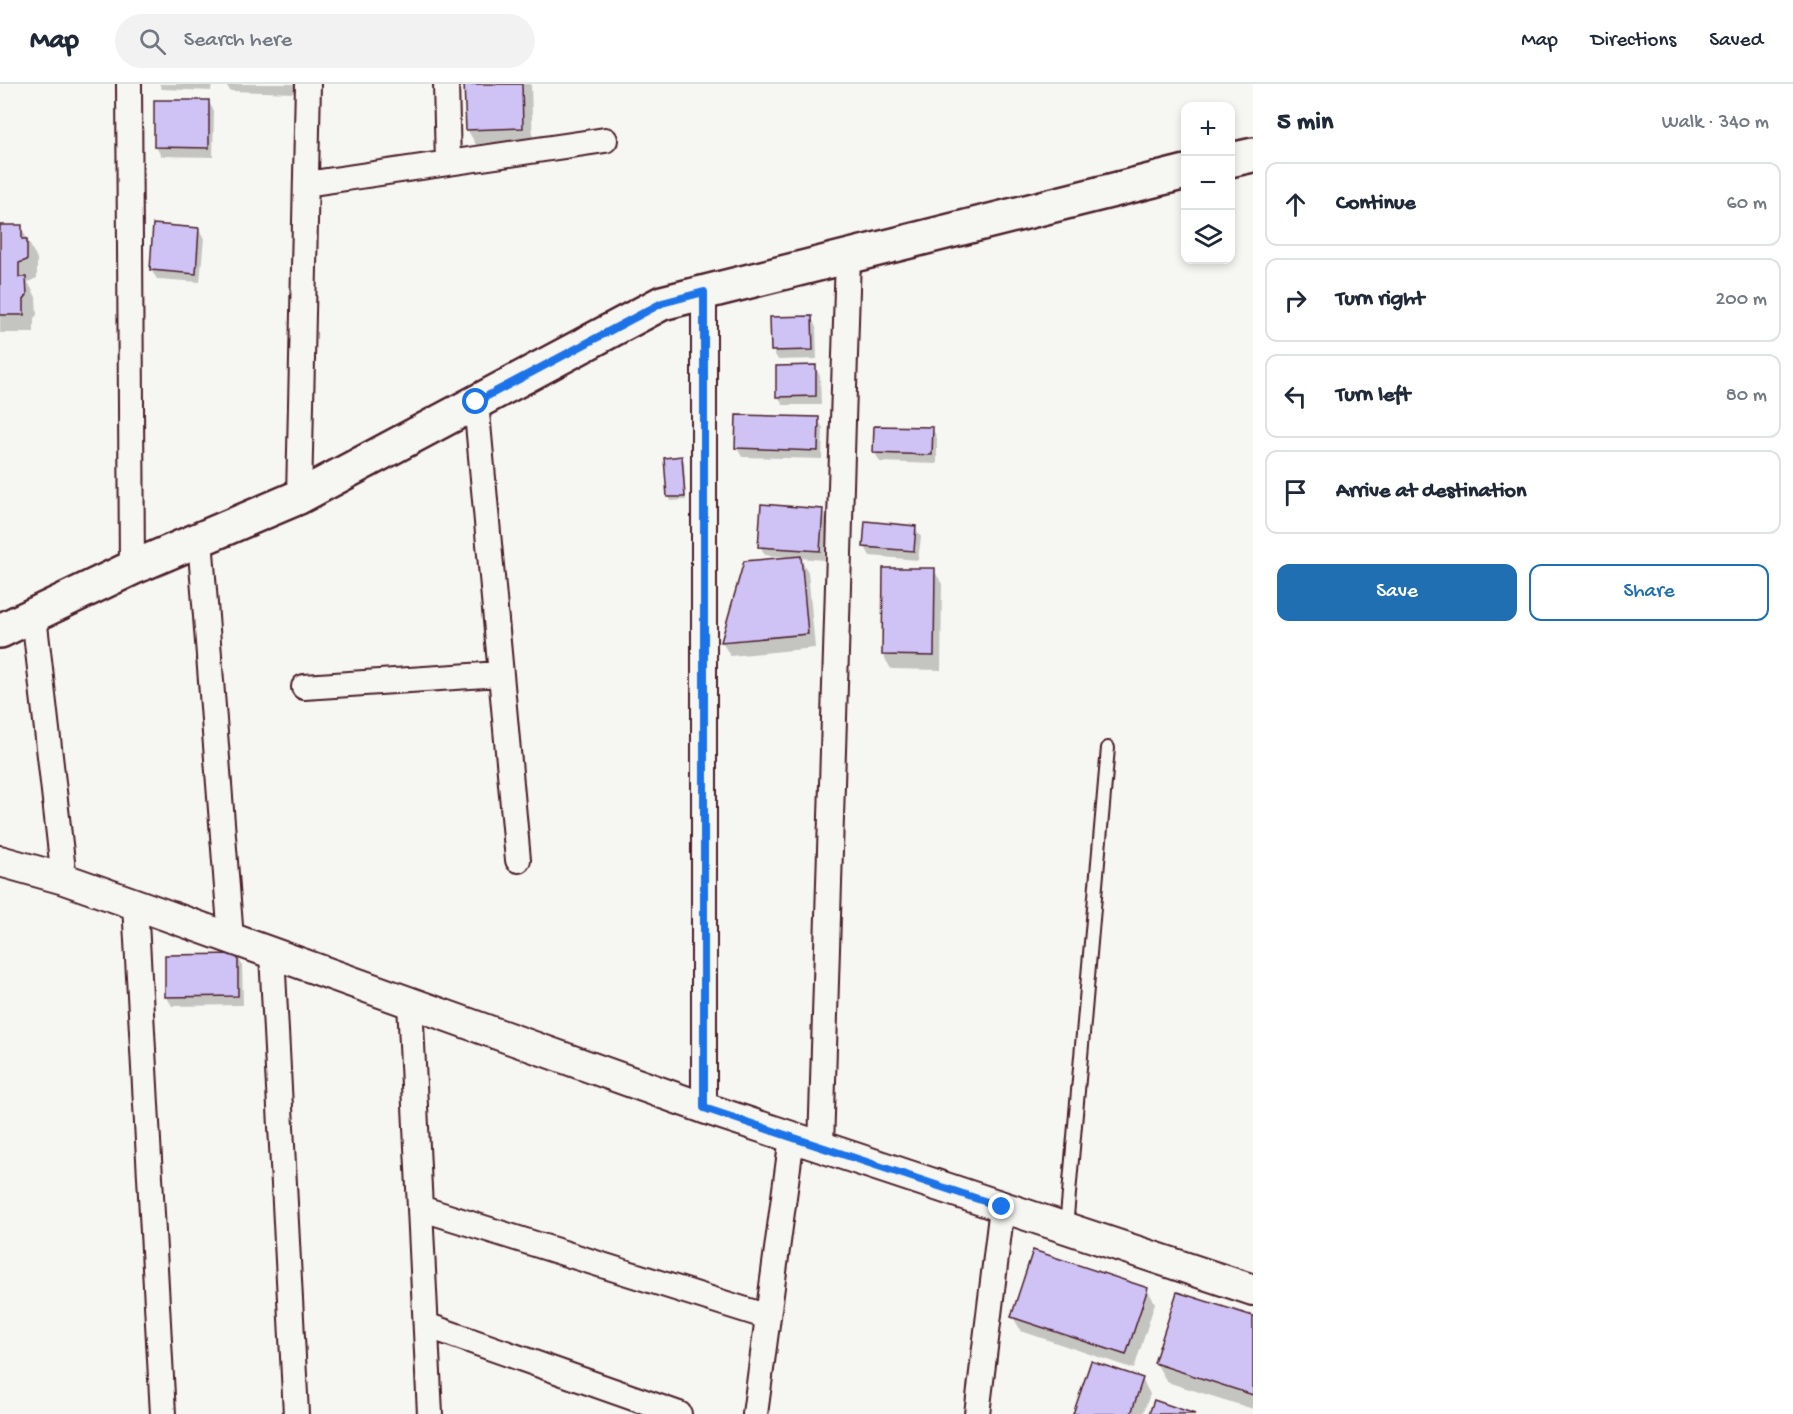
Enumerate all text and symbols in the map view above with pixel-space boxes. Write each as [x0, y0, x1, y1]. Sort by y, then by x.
search box [115, 14, 535, 68]
text: Map [30, 25, 79, 58]
icon: search [136, 25, 169, 58]
text: Search here [184, 28, 292, 54]
text: Map [1521, 29, 1558, 54]
text: Directions [1591, 29, 1676, 54]
text: Saved [1709, 29, 1763, 54]
map controls [1181, 102, 1235, 264]
button: + [1181, 102, 1235, 156]
text: 5 min [1277, 108, 1333, 139]
text: Walk · 340 m [1662, 112, 1769, 135]
button: − [1181, 156, 1235, 210]
icon: ahead [1279, 188, 1312, 221]
text: Continue [1336, 191, 1416, 217]
text: 60 m [1727, 193, 1767, 216]
button: layers [1181, 210, 1235, 264]
icon: right [1279, 284, 1312, 317]
text: Turn right [1336, 287, 1424, 313]
text: 200 m [1716, 289, 1767, 312]
icon: left [1279, 380, 1312, 413]
text: Turn left [1336, 383, 1410, 409]
text: 80 m [1726, 385, 1767, 408]
route start [462, 388, 488, 414]
icon: arrive [1279, 476, 1312, 509]
text: Arrive at destination [1336, 479, 1526, 505]
button: Save [1277, 564, 1517, 621]
button: Share [1529, 564, 1769, 621]
route end [988, 1193, 1014, 1219]

